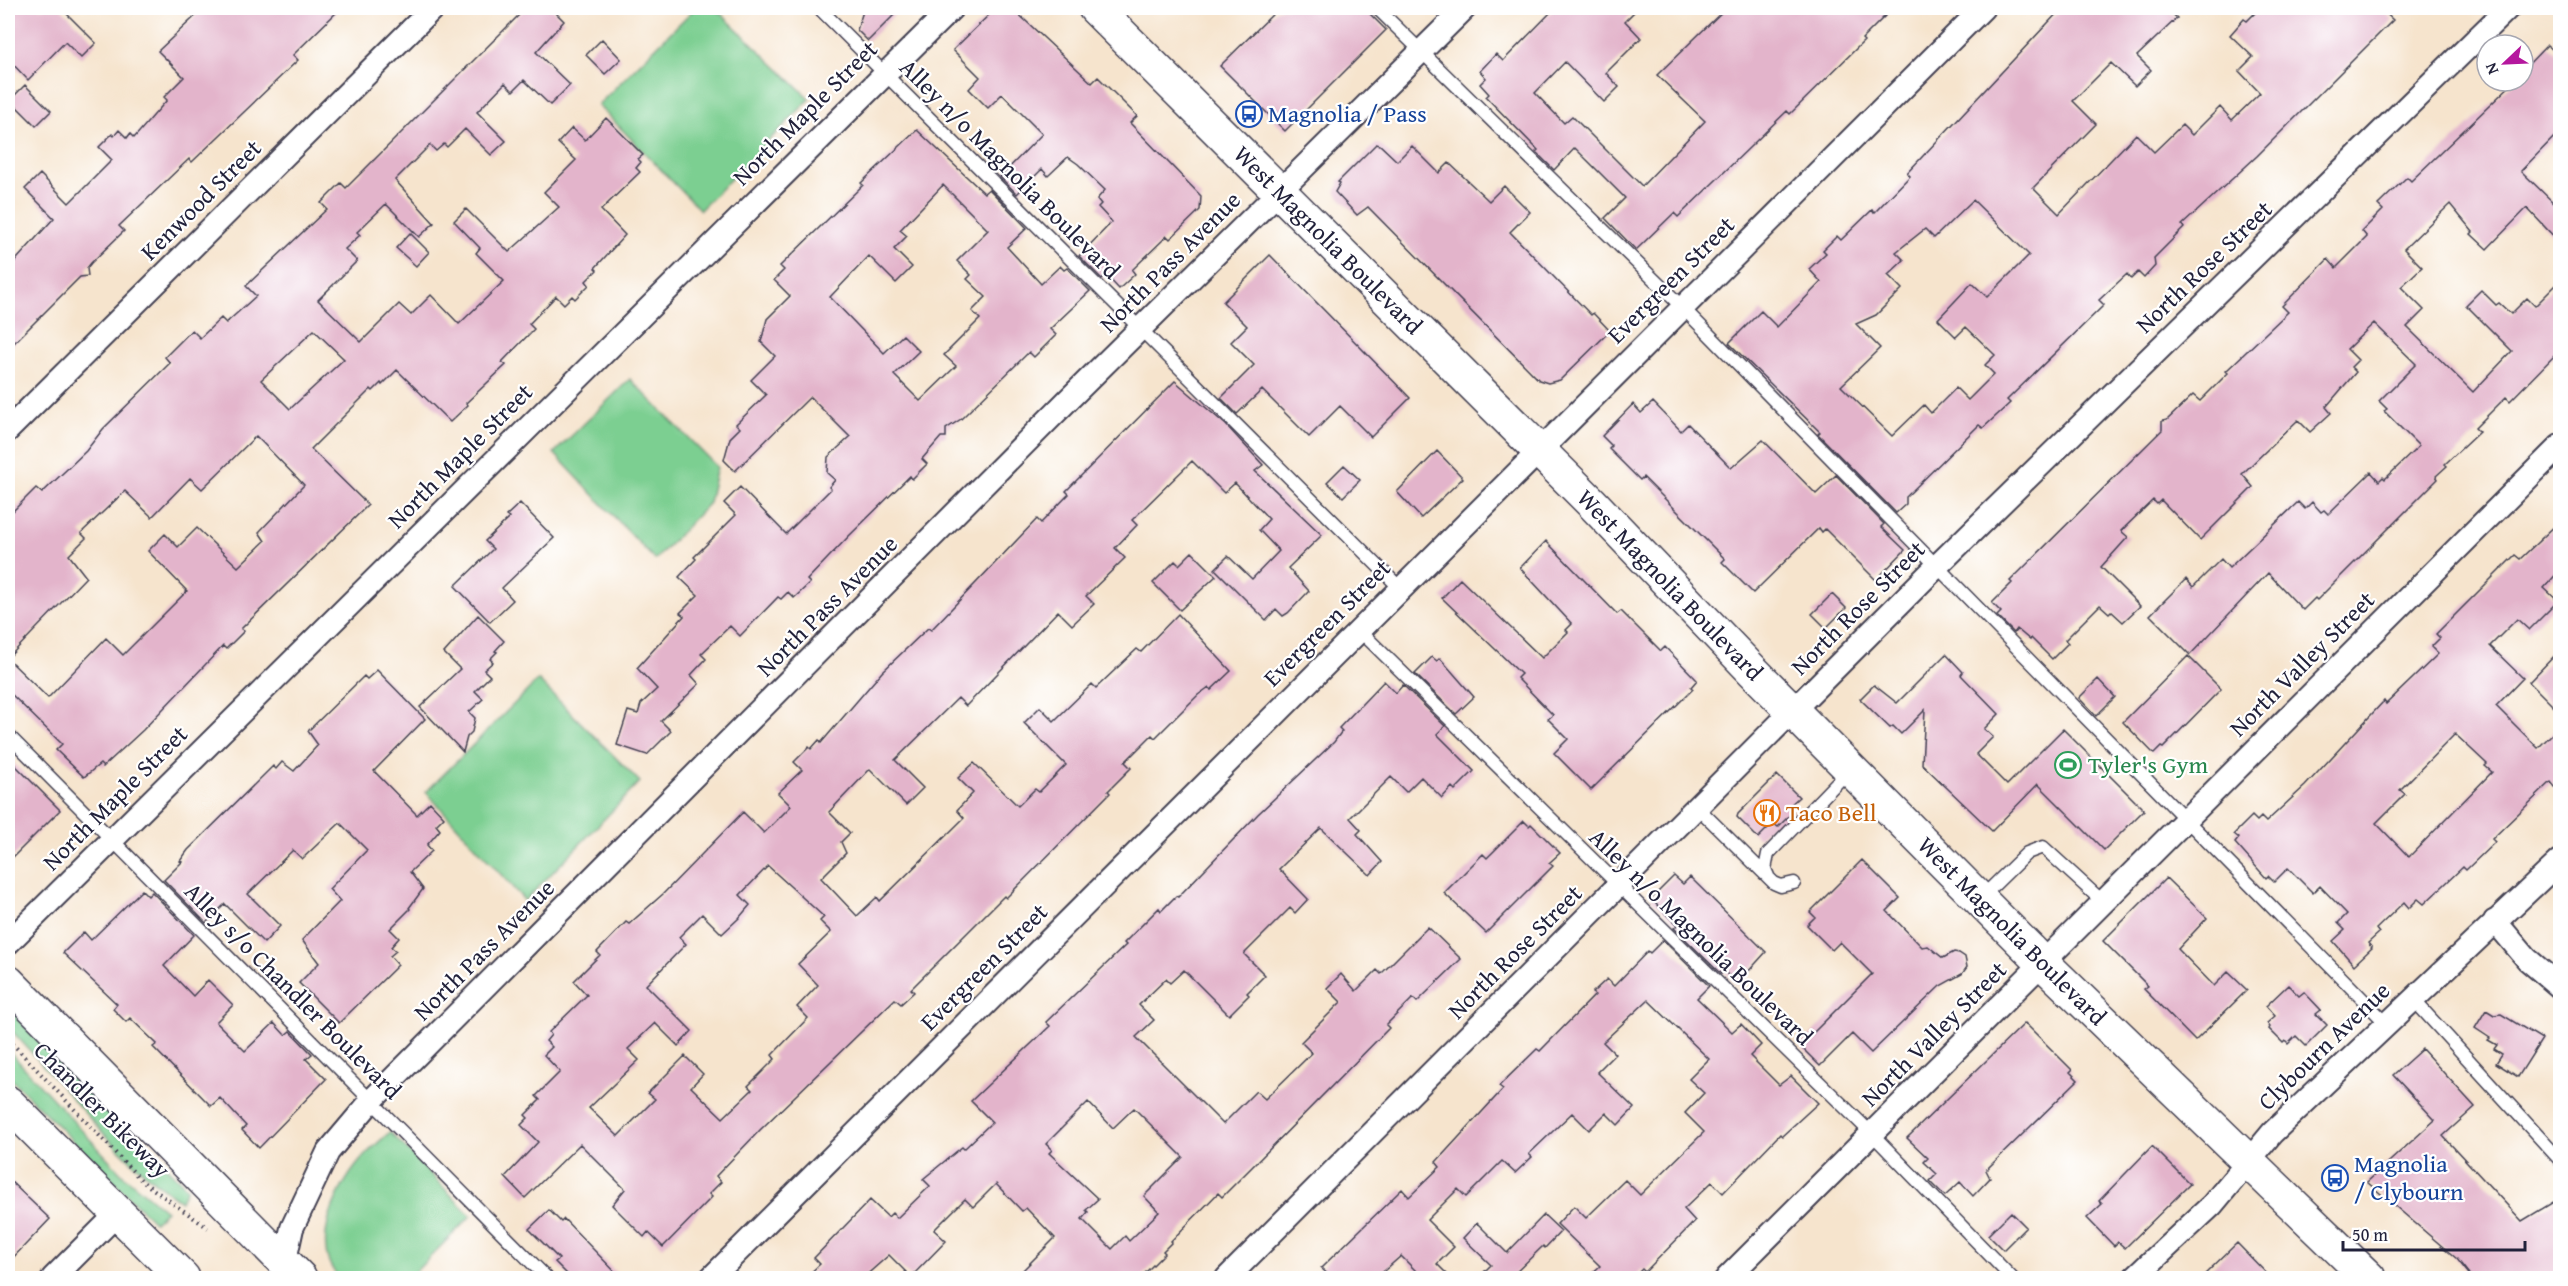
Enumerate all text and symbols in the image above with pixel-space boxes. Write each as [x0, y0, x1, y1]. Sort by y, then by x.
street label: North Maple Street [724, 32, 886, 193]
north arrow [2475, 33, 2535, 93]
street label: Alley n/o Magnolia Boulevard [892, 50, 1129, 287]
text: N [2478, 59, 2504, 78]
place label: Magnolia / Pass [1268, 96, 1427, 131]
bus stop icon: Magnolia / Pass [1234, 99, 1264, 129]
street label: Kenwood Street [132, 131, 270, 268]
street label: West Magnolia Boulevard [1226, 137, 1431, 342]
street label: North Pass Avenue [1091, 183, 1248, 340]
street label: North Rose Street [2128, 192, 2280, 341]
street label: Evergreen Street [1599, 207, 1743, 351]
street label: North Maple Street [379, 375, 541, 536]
street label: West Magnolia Boulevard [1569, 481, 1772, 689]
street label: North Pass Avenue [748, 527, 905, 684]
street label: North Rose Street [1782, 532, 1933, 683]
street label: Evergreen Street [1255, 550, 1399, 694]
street label: North Valley Street [2221, 583, 2383, 744]
street label: North Maple Street [34, 717, 196, 878]
place label: Tyler's Gym [2088, 747, 2208, 782]
sports icon: Tyler's Gym [2053, 750, 2083, 780]
place label: Taco Bell [1786, 795, 1877, 830]
restaurant icon: Taco Bell [1752, 798, 1782, 828]
street label: Alley n/o Magnolia Boulevard [1581, 820, 1821, 1053]
street label: West Magnolia Boulevard [1910, 828, 2115, 1033]
street label: North Pass Avenue [405, 871, 562, 1028]
street label: Alley s/o Chandler Boulevard [177, 874, 410, 1107]
street label: North Rose Street [1439, 876, 1590, 1027]
street label: Evergreen Street [912, 894, 1056, 1038]
street label: North Valley Street [1853, 953, 2015, 1114]
street label: Clybourn Avenue [2250, 973, 2398, 1118]
street label: Chandler Bikeway [26, 1033, 179, 1186]
place label: Magnolia / Clybourn [2354, 1146, 2464, 1209]
bus stop icon: Magnolia / Clybourn [2320, 1163, 2350, 1193]
scale bar [2343, 1214, 2524, 1252]
text: 50 m [2352, 1221, 2388, 1248]

